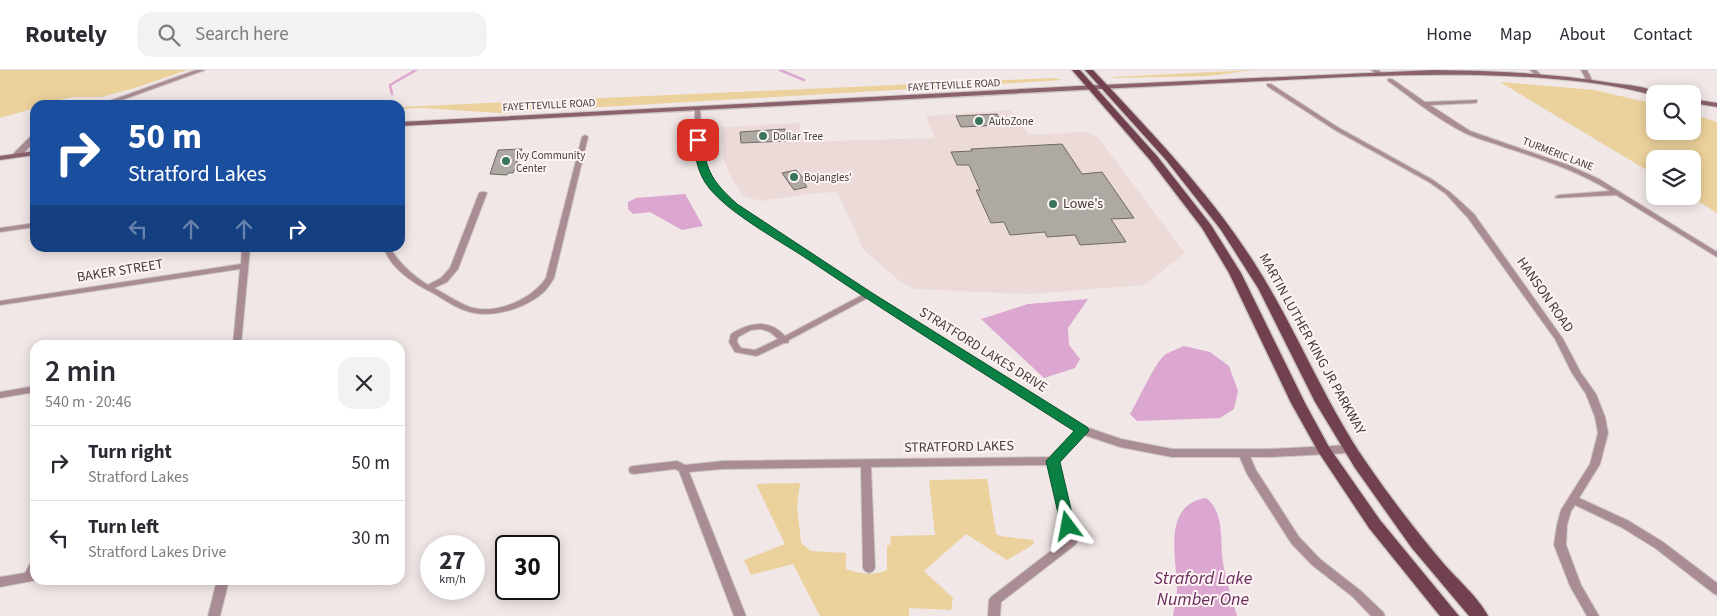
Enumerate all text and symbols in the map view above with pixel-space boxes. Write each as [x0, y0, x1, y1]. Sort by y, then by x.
search box [137, 12, 487, 57]
text: Routely [25, 17, 107, 52]
icon: search [155, 21, 183, 49]
text: Search here [195, 21, 289, 48]
text: Home [1426, 22, 1472, 47]
text: Map [1500, 22, 1532, 47]
text: About [1560, 22, 1605, 47]
text: Contact [1633, 22, 1692, 47]
street label: FAYETTEVILLE ROAD [907, 75, 1001, 95]
map controls [1646, 85, 1701, 205]
button: search [1646, 85, 1701, 140]
street label: FAYETTEVILLE ROAD [502, 95, 596, 115]
text: 50 m [128, 112, 202, 162]
place label: AutoZone [989, 114, 1034, 129]
marker: AutoZone [973, 115, 985, 127]
pin [677, 119, 719, 161]
icon: right [45, 120, 110, 185]
icon: arrive [684, 126, 712, 154]
place label: Dollar Tree [773, 129, 823, 144]
marker: Dollar Tree [757, 130, 769, 142]
street label: TURMERIC LANE [1520, 134, 1596, 174]
place label: Ivy Community Center [516, 148, 585, 176]
button: layers [1646, 150, 1701, 205]
marker: Ivy Community Center [500, 155, 512, 167]
text: Stratford Lakes [128, 158, 266, 190]
place label: Bojangles' [804, 170, 852, 185]
marker: Bojangles' [788, 171, 800, 183]
place label: Lowe's [1063, 194, 1103, 214]
marker: Lowe's [1047, 198, 1059, 210]
icon: left [124, 215, 152, 243]
icon: ahead [177, 215, 205, 243]
icon: ahead [230, 215, 258, 243]
icon: right [283, 215, 311, 243]
street label: MARTIN LUTHER KING JR PARKWAY [1254, 250, 1370, 439]
street label: HANSON ROAD [1512, 253, 1578, 337]
street label: BAKER STREET [75, 254, 165, 288]
street label: STRATFORD LAKES DRIVE [915, 302, 1051, 398]
text: 2 min [45, 350, 116, 393]
button: close [338, 357, 390, 409]
text: 540 m · 20:46 [45, 391, 132, 413]
street label: STRATFORD LAKES [904, 436, 1014, 458]
text: Turn right [88, 439, 172, 466]
icon: right [45, 449, 73, 477]
text: 50 m [352, 450, 390, 477]
text: Stratford Lakes [88, 466, 189, 488]
position arrow [1041, 499, 1093, 551]
text: Turn left [88, 514, 159, 541]
icon: left [45, 524, 73, 552]
text: 30 m [352, 525, 390, 552]
speed limit sign: 30 [495, 535, 560, 600]
text: Stratford Lakes Drive [88, 541, 227, 563]
text: 27 [439, 543, 466, 579]
water label: Straford Lake Number One [1154, 566, 1253, 612]
text: km/h [439, 571, 466, 588]

